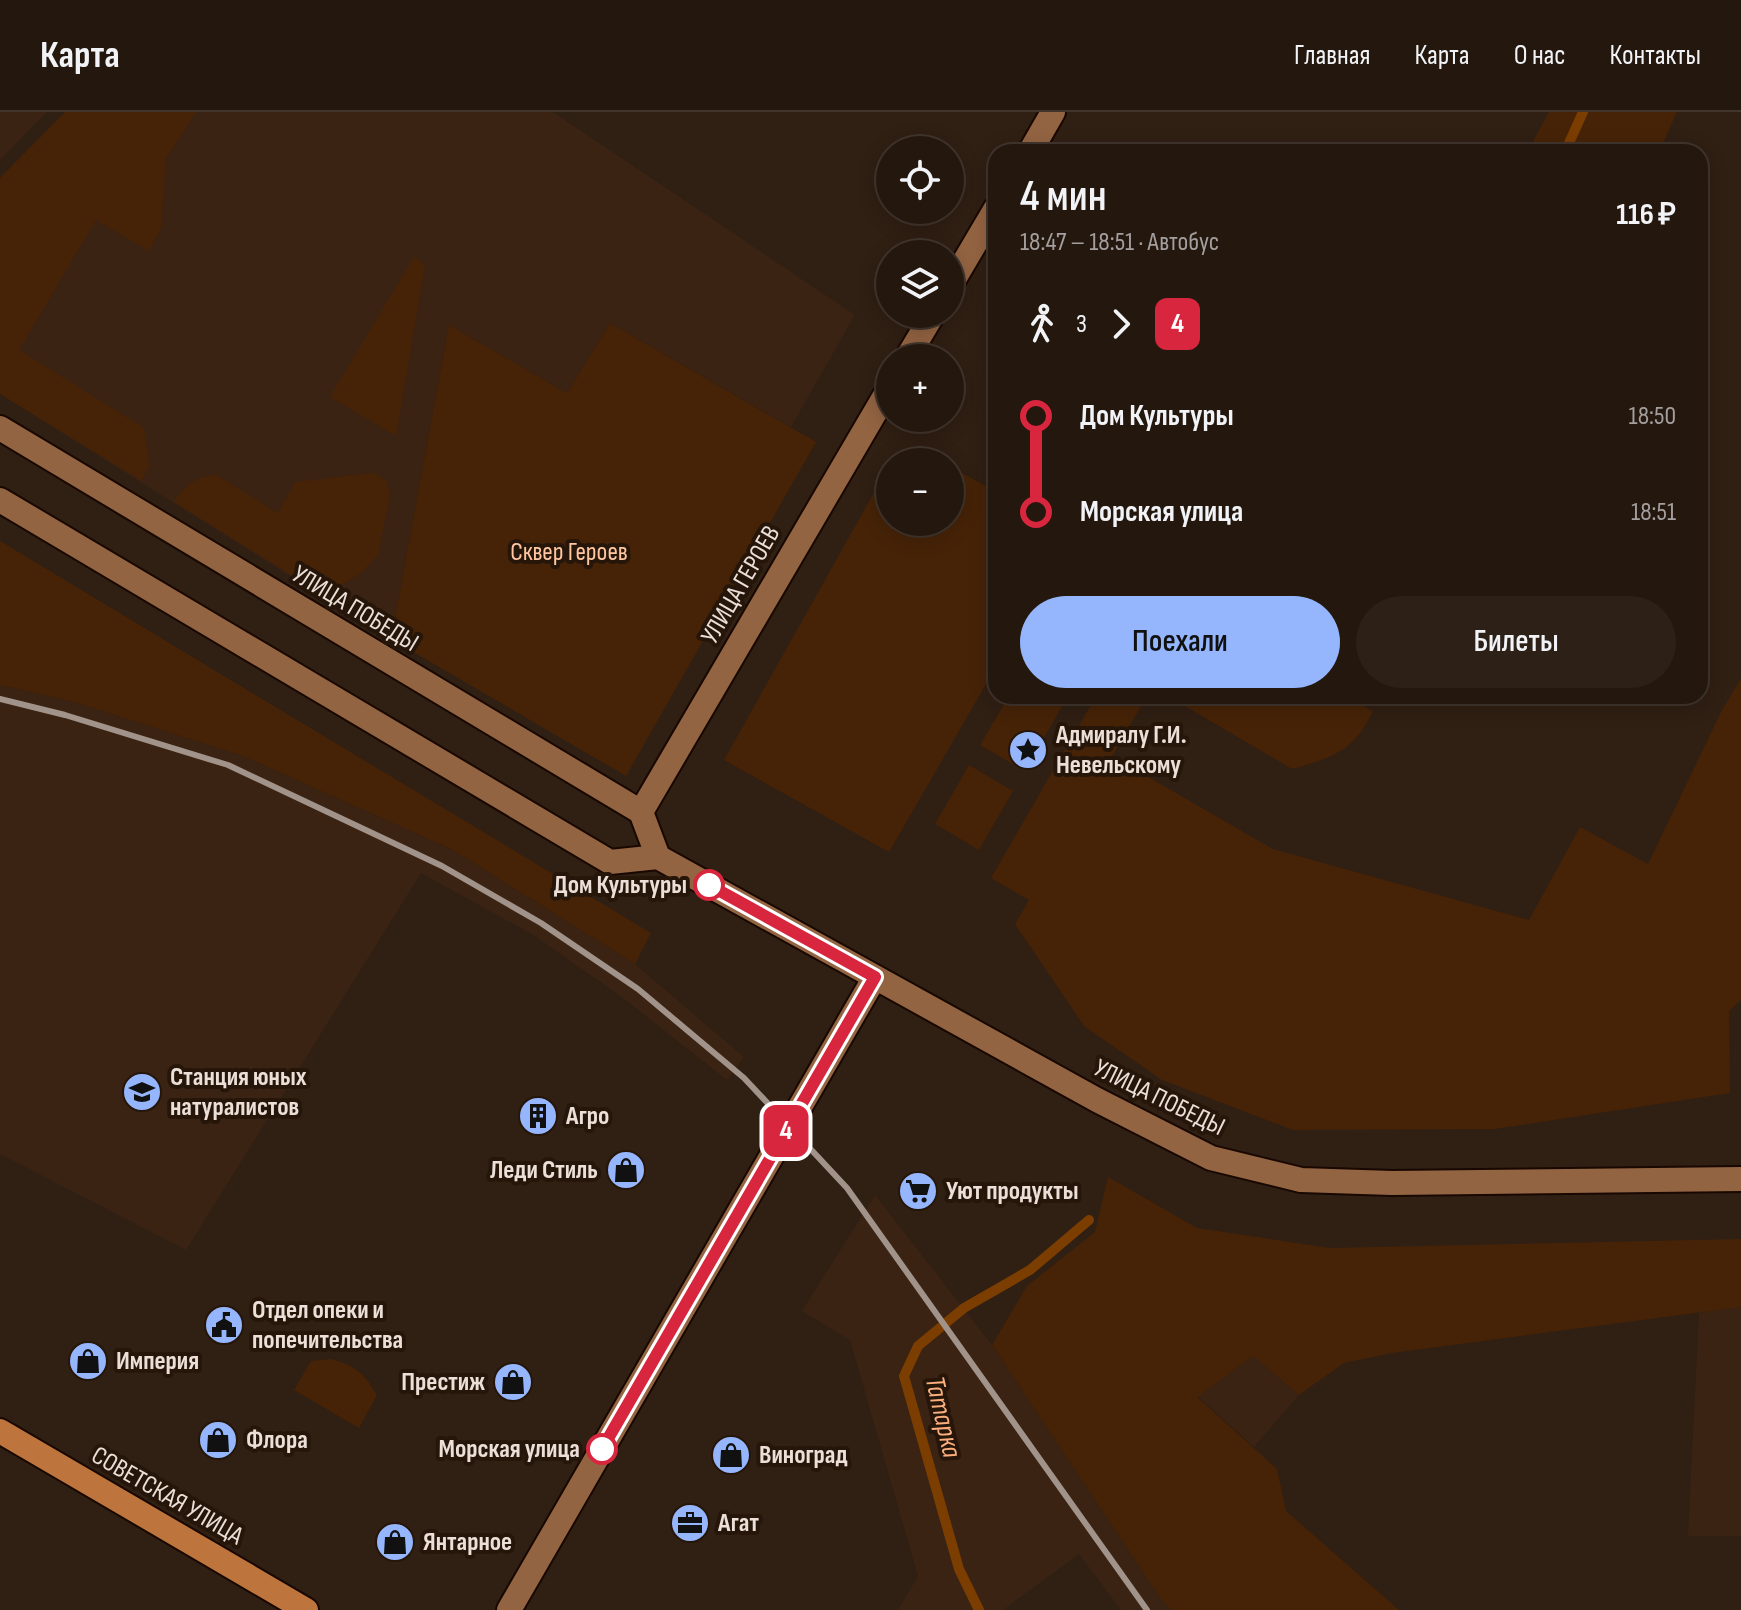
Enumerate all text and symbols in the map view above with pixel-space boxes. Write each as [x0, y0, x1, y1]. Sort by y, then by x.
text: Карта [40, 33, 120, 78]
text: Главная [1294, 39, 1370, 72]
text: Карта [1414, 39, 1470, 72]
text: О нас [1514, 39, 1566, 72]
text: Контакты [1610, 39, 1701, 72]
map controls [876, 136, 964, 536]
button: locate [876, 136, 964, 224]
text: 4 мин [1020, 170, 1107, 223]
text: 116 ₽ [1616, 197, 1676, 233]
text: 18:47 – 18:51 · Автобус [1020, 227, 1219, 258]
button: layers [876, 240, 964, 328]
icon: walk [1020, 302, 1064, 346]
icon: forward [1099, 302, 1143, 346]
text: 4 [1171, 307, 1184, 340]
text: 3 [1076, 309, 1087, 340]
button: + [876, 344, 964, 432]
text: Дом Культуры [1080, 398, 1234, 434]
text: 18:50 [1629, 401, 1676, 432]
button: − [876, 448, 964, 536]
text: Морская улица [1080, 494, 1243, 530]
text: 18:51 [1631, 497, 1676, 528]
street label: УЛИЦА ГЕРОЕВ [695, 521, 787, 649]
park label: Сквер Героев [510, 537, 628, 568]
street label: УЛИЦА ПОБЕДЫ [286, 559, 424, 659]
button: Поехали [1020, 596, 1340, 688]
button: Билеты [1356, 596, 1676, 688]
place label: Адмиралу Г.И. Невельскому [1055, 720, 1187, 781]
place icon: Адмиралу Г.И. Невельскому [1007, 729, 1049, 771]
place label: Дом Культуры [554, 870, 687, 901]
marker: Дом Культуры [694, 870, 724, 900]
street label: УЛИЦА ПОБЕДЫ [1088, 1053, 1230, 1143]
place label: Станция юных натуралистов [170, 1062, 307, 1123]
school or university icon: Станция юных натуралистов [121, 1071, 163, 1113]
building icon: Агро [517, 1095, 559, 1137]
place label: Агро [565, 1101, 609, 1132]
line badge: 4 [760, 1105, 812, 1157]
text: 4 [779, 1114, 793, 1147]
shop icon: Леди Стиль [605, 1149, 647, 1191]
place label: Леди Стиль [490, 1155, 598, 1186]
supermarket icon: Уют продукты [897, 1170, 939, 1212]
place label: Уют продукты [946, 1176, 1078, 1207]
place label: Отдел опеки и попечительства [252, 1295, 403, 1356]
public building icon: Отдел опеки и попечительства [203, 1304, 245, 1346]
shop icon: Империя [67, 1340, 109, 1382]
place label: Империя [116, 1346, 199, 1377]
shop icon: Престиж [492, 1361, 534, 1403]
place label: Престиж [401, 1367, 485, 1398]
water label: Татарка [918, 1373, 968, 1461]
shop icon: Флора [197, 1419, 239, 1461]
place label: Флора [246, 1425, 308, 1456]
place label: Морская улица [439, 1434, 580, 1465]
marker: Морская улица [587, 1434, 617, 1464]
shop icon: Виноград [710, 1434, 752, 1476]
street label: СОВЕТСКАЯ УЛИЦА [86, 1440, 249, 1552]
place label: Виноград [759, 1440, 848, 1471]
office icon: Агат [669, 1502, 711, 1544]
place label: Агат [717, 1508, 759, 1539]
shop icon: Янтарное [374, 1521, 416, 1563]
place label: Янтарное [423, 1527, 512, 1558]

